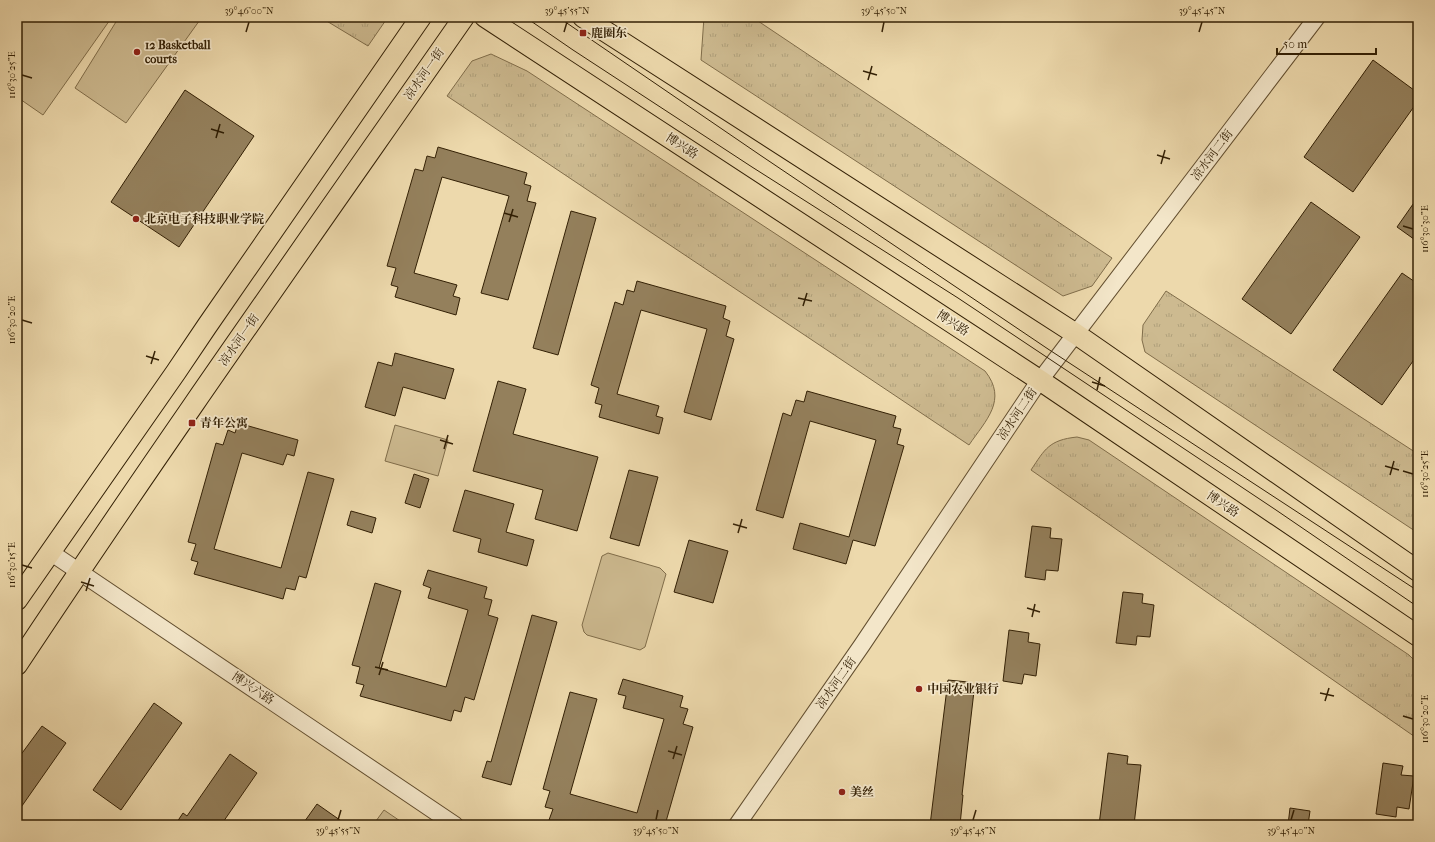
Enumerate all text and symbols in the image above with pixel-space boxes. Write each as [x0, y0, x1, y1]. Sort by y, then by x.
text: 39°46'00"N [225, 5, 274, 17]
text: 39°45'55"N [544, 5, 590, 17]
text: 39°45'50"N [861, 5, 908, 17]
text: 39°45'45"N [1179, 5, 1226, 17]
place label: 鹿圈东 [591, 26, 627, 40]
marker: 鹿圈东 [578, 28, 588, 38]
scale bar [1277, 30, 1376, 56]
text: 50 m [1283, 37, 1307, 51]
place label: 12 Basketball courts [145, 38, 211, 66]
street label: 凉水河一街 [401, 45, 448, 103]
marker: 12 Basketball courts [132, 47, 142, 57]
text: 116°30'25"E [6, 51, 18, 99]
street label: 凉水河二街 [1188, 126, 1236, 183]
street label: 博兴路 [663, 130, 701, 162]
text: 116°30'30"E [1419, 205, 1431, 253]
place label: 北京电子科技职业学院 [144, 212, 264, 226]
marker: 北京电子科技职业学院 [131, 214, 141, 224]
text: 116°30'20"E [6, 296, 18, 344]
street label: 博兴路 [934, 307, 972, 339]
street label: 凉水河一街 [216, 311, 263, 369]
street label: 凉水河二街 [994, 384, 1040, 443]
place label: 青年公寓 [200, 416, 248, 430]
marker: 青年公寓 [187, 418, 197, 428]
text: 116°30'25"E [1419, 450, 1431, 498]
street label: 博兴路 [1204, 488, 1242, 520]
text: 116°30'15"E [6, 542, 18, 588]
street label: 凉水河二街 [813, 654, 860, 712]
street label: 博兴六路 [229, 669, 277, 707]
place label: 中国农业银行 [927, 682, 999, 696]
marker: 中国农业银行 [914, 684, 924, 694]
text: 116°30'20"E [1419, 695, 1431, 743]
place label: 美丝 [850, 785, 874, 799]
marker: 美丝 [837, 787, 847, 797]
text: 39°45'55"N [315, 825, 361, 837]
text: 39°45'50"N [633, 825, 680, 837]
text: 39°45'45"N [950, 825, 997, 837]
text: 39°45'40"N [1267, 825, 1315, 837]

